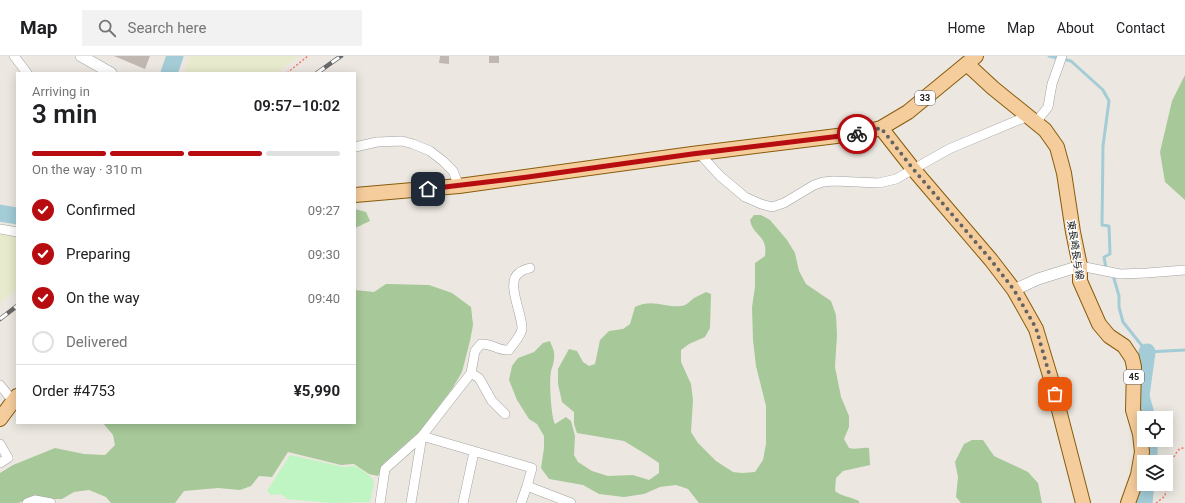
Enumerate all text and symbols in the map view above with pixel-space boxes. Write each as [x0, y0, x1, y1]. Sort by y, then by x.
search box [82, 10, 362, 46]
text: Map [20, 16, 58, 39]
icon: search [96, 17, 118, 39]
text: Search here [128, 19, 206, 37]
text: Home [947, 20, 985, 36]
text: Map [1007, 20, 1035, 36]
text: About [1057, 20, 1094, 36]
text: Contact [1116, 20, 1165, 36]
text: Arriving in [32, 84, 90, 99]
road number: 33 [915, 91, 935, 105]
text: 09:57–10:02 [254, 97, 340, 115]
text: 3 min [32, 99, 97, 129]
courier [837, 114, 877, 154]
icon: bike [846, 123, 868, 145]
text: On the way · 310 m [32, 162, 142, 177]
pin [411, 172, 445, 206]
icon: home [417, 178, 439, 200]
icon: check [32, 199, 54, 221]
text: Confirmed [66, 201, 136, 219]
text: 09:27 [308, 203, 340, 218]
street label: 東長崎長与線 [1065, 220, 1086, 281]
icon: check [32, 243, 54, 265]
text: Preparing [66, 245, 130, 263]
text: 09:30 [308, 247, 340, 262]
icon: check [32, 287, 54, 309]
text: On the way [66, 289, 140, 307]
text: 09:40 [308, 291, 340, 306]
text: Delivered [66, 333, 128, 351]
road number: 45 [1124, 370, 1144, 384]
pin [1038, 377, 1072, 411]
text: Order #4753 [32, 382, 115, 400]
text: ¥5,990 [294, 382, 340, 400]
icon: bag [1044, 383, 1066, 405]
map controls [1137, 411, 1173, 491]
button: locate [1137, 411, 1173, 447]
button: layers [1137, 455, 1173, 491]

